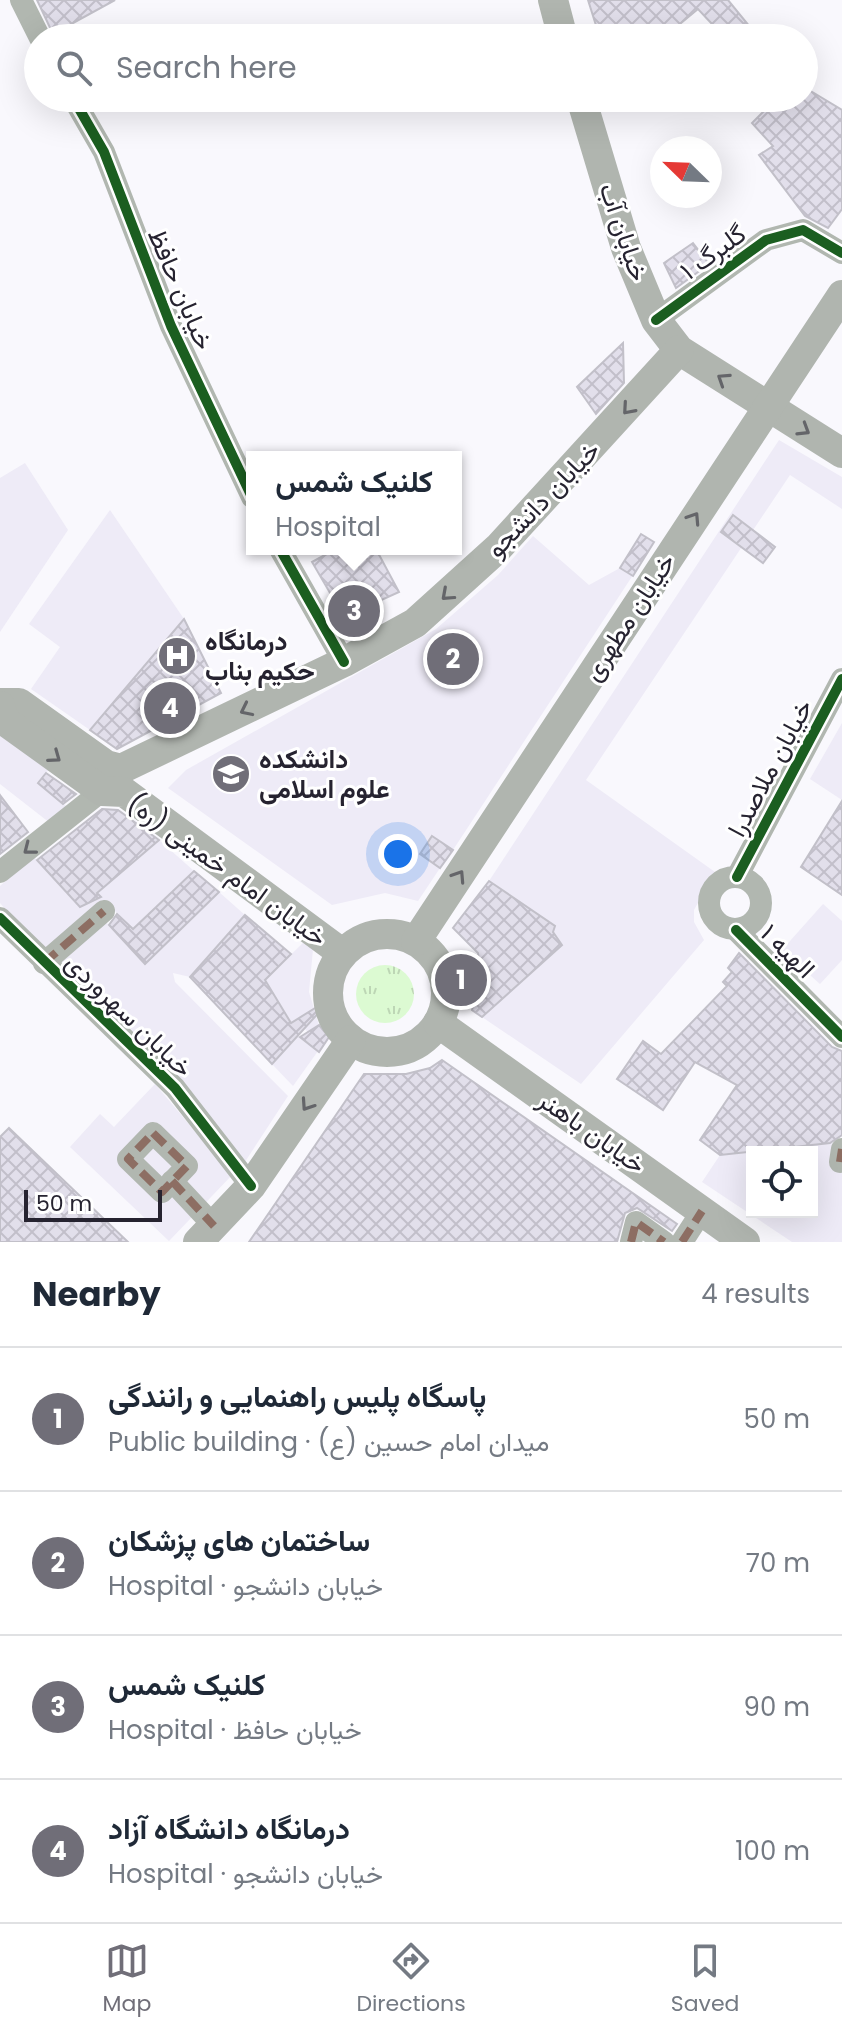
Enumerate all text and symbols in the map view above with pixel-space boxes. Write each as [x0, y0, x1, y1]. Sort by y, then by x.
search box [24, 24, 818, 112]
icon: search [52, 46, 96, 90]
text: Search here [116, 46, 297, 89]
north arrow [650, 136, 722, 208]
street label: خیابان آب [590, 178, 658, 286]
street label: گلبرگ ۱ [673, 216, 753, 288]
street label: خیابان حافظ [139, 223, 223, 355]
one-way arrow [717, 373, 732, 388]
one-way arrow [623, 399, 637, 414]
one-way arrow [796, 421, 810, 436]
street label: خیابان دانشجو [478, 433, 608, 565]
popup [246, 451, 462, 555]
text: کلنیک شمس [275, 460, 433, 503]
text: Hospital [275, 509, 381, 545]
one-way arrow [684, 512, 699, 527]
street label: خیابان مطهری [574, 546, 684, 688]
pin: 3 [328, 581, 380, 641]
one-way arrow [441, 585, 456, 599]
place label: درمانگاه حکیم بناب [205, 623, 315, 689]
pin: 2 [427, 629, 479, 689]
hospital icon: درمانگاه حکیم بناب [156, 635, 198, 677]
pin: 4 [144, 678, 196, 738]
street label: خیابان ملاصدرا [719, 693, 821, 843]
one-way arrow [240, 700, 255, 716]
place label: دانشکده علوم اسلامی [259, 741, 389, 807]
one-way arrow [47, 747, 61, 762]
school or university icon: دانشکده علوم اسلامی [210, 753, 252, 795]
street label: خیابان امام خمینی (ره) [120, 785, 334, 955]
your location [378, 834, 418, 874]
one-way arrow [23, 839, 38, 853]
one-way arrow [449, 870, 464, 884]
street label: الهیه ۱ [753, 916, 823, 986]
street label: خیابان سهروردی [57, 945, 201, 1085]
pin: 1 [435, 950, 487, 1010]
street label: خیابان باهنر [530, 1081, 653, 1182]
one-way arrow [302, 1096, 317, 1110]
map controls [746, 1146, 818, 1218]
button: locate [746, 1146, 818, 1218]
scale bar [24, 1186, 162, 1222]
text: 50 m [36, 1188, 92, 1219]
text: Nearby [32, 1270, 161, 1318]
text: 4 results [701, 1276, 810, 1312]
text: پاسگاه پلیس راهنمایی و رانندگی [108, 1375, 486, 1418]
text: 1 [53, 1401, 63, 1437]
text: 50 m [744, 1401, 810, 1437]
text: Public building · میدان امام حسین (ع) [108, 1424, 549, 1460]
text: ساختمان های پزشکان [108, 1519, 370, 1562]
text: 2 [51, 1545, 65, 1581]
text: 70 m [746, 1545, 810, 1581]
text: Hospital · خیابان دانشجو [108, 1568, 383, 1604]
text: کلنیک شمس [108, 1663, 266, 1706]
text: 3 [50, 1689, 66, 1725]
text: 90 m [744, 1689, 810, 1725]
text: Hospital · خیابان حافظ [108, 1712, 362, 1748]
text: درمانگاه دانشگاه آزاد [108, 1807, 350, 1850]
text: 4 [49, 1833, 67, 1869]
text: 100 m [735, 1833, 810, 1869]
text: Hospital · خیابان دانشجو [108, 1856, 383, 1892]
tab: Map [103, 1939, 151, 2020]
tab: Directions [356, 1939, 466, 2020]
tab: Saved [671, 1939, 739, 2020]

